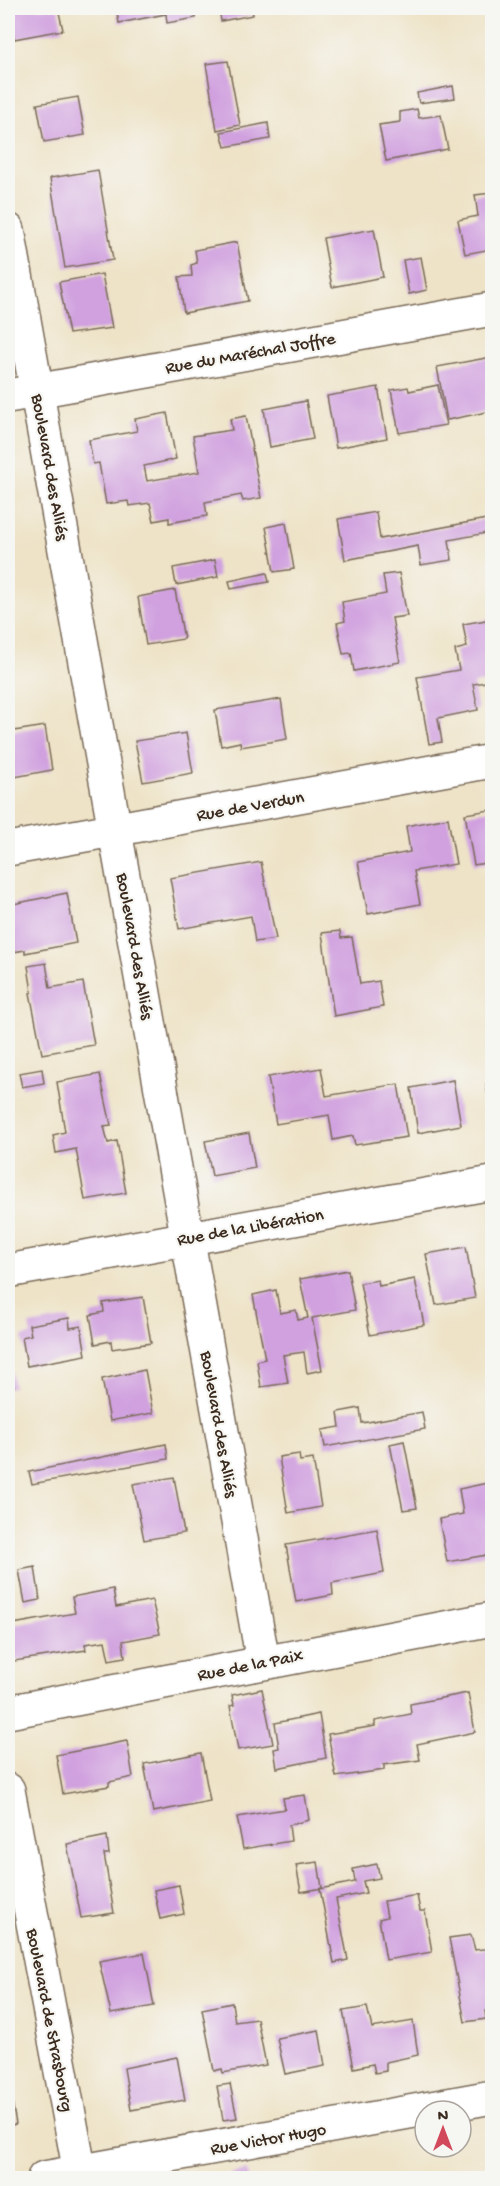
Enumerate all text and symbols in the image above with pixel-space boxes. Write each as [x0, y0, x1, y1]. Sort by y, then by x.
street label: Rue du Maréchal Joffre [164, 329, 338, 380]
street label: Boulevard des Alliés [25, 392, 72, 544]
street label: Rue de Verdun [195, 788, 306, 827]
street label: Boulevard des Alliés [110, 871, 157, 1023]
street label: Rue de la Libération [175, 1205, 326, 1252]
street label: Boulevard des Alliés [194, 1349, 241, 1501]
street label: Rue de la Paix [196, 1646, 306, 1687]
street label: Boulevard de Strasbourg [20, 1926, 77, 2114]
north arrow [413, 2099, 473, 2159]
text: N [438, 2108, 449, 2127]
street label: Rue Victor Hugo [209, 2120, 328, 2161]

